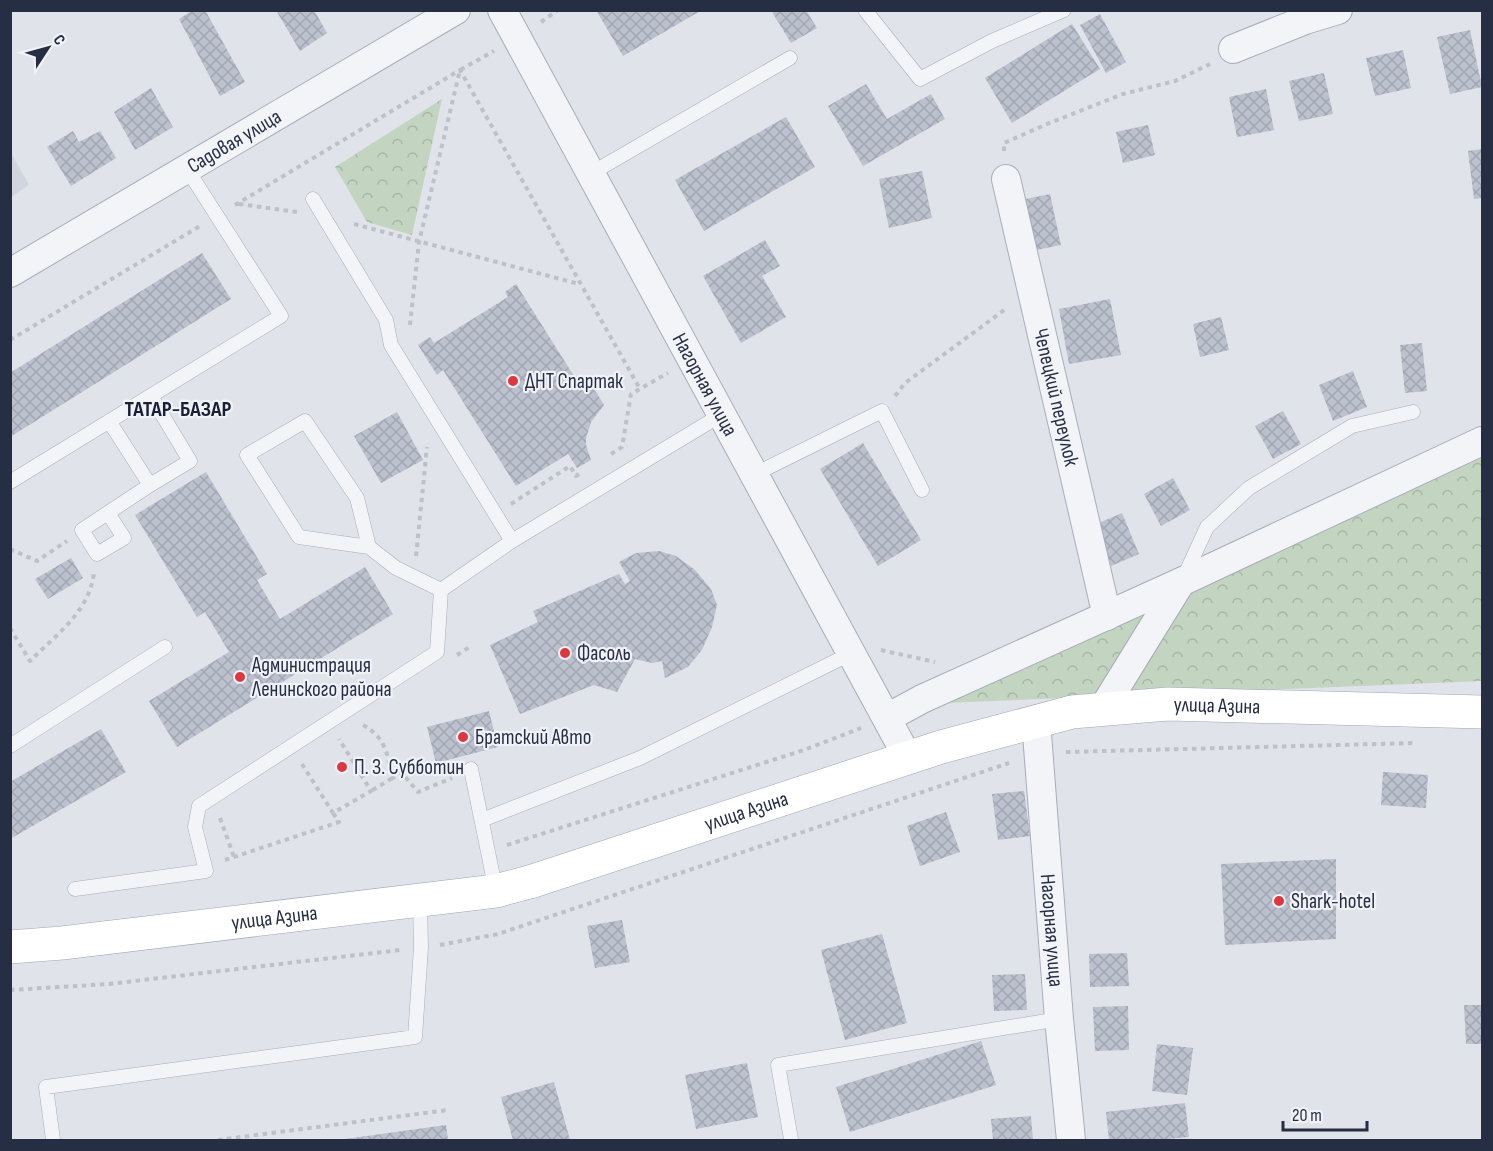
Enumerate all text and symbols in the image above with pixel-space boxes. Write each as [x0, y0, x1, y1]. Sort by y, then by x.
north arrow [18, 18, 78, 78]
text: С [49, 31, 69, 49]
street label: Садовая улица [183, 104, 286, 179]
street label: Чепецкий переулок [1028, 326, 1084, 469]
street label: Нагорная улица [667, 329, 743, 440]
place label: ДНТ Спартак [525, 369, 623, 394]
marker: ДНТ Спартак [506, 374, 520, 388]
district label: ТАТАР-БАЗАР [125, 396, 231, 423]
place label: Фасоль [577, 641, 631, 666]
marker: Фасоль [558, 646, 572, 660]
place label: Администрация Ленинского района [251, 653, 392, 702]
marker: Администрация Ленинского района [233, 670, 247, 684]
street label: улица Азина [1173, 692, 1261, 719]
place label: Братский Авто [475, 725, 591, 750]
marker: Братский Авто [456, 730, 470, 744]
place label: П. З. Субботин [354, 755, 464, 780]
marker: П. З. Субботин [335, 760, 349, 774]
street label: улица Азина [701, 786, 791, 837]
street label: Нагорная улица [1035, 873, 1068, 988]
place label: Shark-hotel [1291, 889, 1375, 914]
marker: Shark-hotel [1272, 894, 1286, 908]
street label: улица Азина [230, 900, 319, 936]
scale bar [1283, 1094, 1367, 1132]
text: 20 m [1292, 1105, 1322, 1126]

